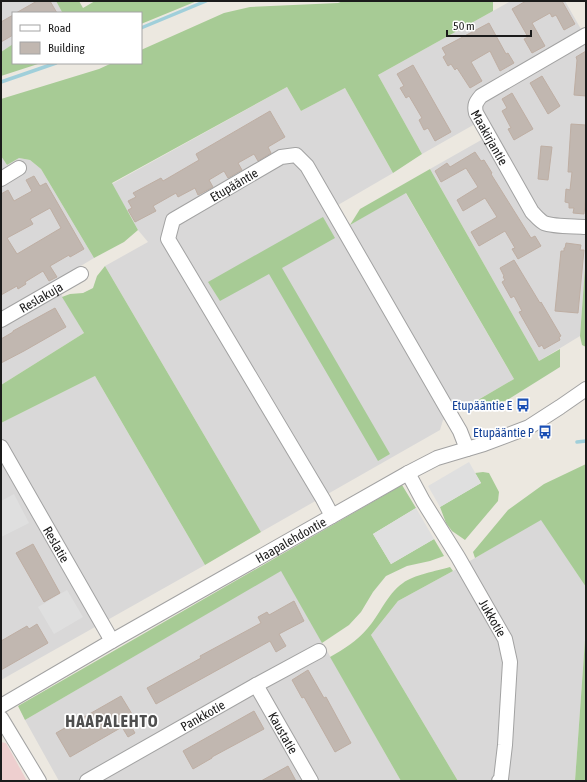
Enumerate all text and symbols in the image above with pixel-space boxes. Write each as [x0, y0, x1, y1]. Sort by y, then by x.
legend [12, 12, 142, 64]
scale bar [447, 12, 531, 38]
text: 50 m [453, 19, 475, 33]
text: Road [48, 21, 71, 35]
text: Building [48, 41, 86, 55]
street label: Maakirjantie [468, 107, 511, 168]
street label: Etupääntie [207, 165, 260, 204]
street label: Reslakuja [17, 279, 65, 315]
bus stop icon: Etupääntie E [515, 397, 531, 413]
place label: Etupääntie E [452, 398, 512, 413]
bus stop icon: Etupääntie P [537, 424, 553, 440]
place label: Etupääntie P [473, 425, 534, 440]
street label: Haapalehdontie [253, 514, 329, 566]
street label: Reslatie [40, 523, 73, 565]
street label: Jukkotie [476, 597, 510, 639]
street label: Pankkotie [178, 697, 228, 734]
street label: Kaustatie [266, 709, 301, 756]
district label: HAAPALEHTO [65, 711, 159, 731]

